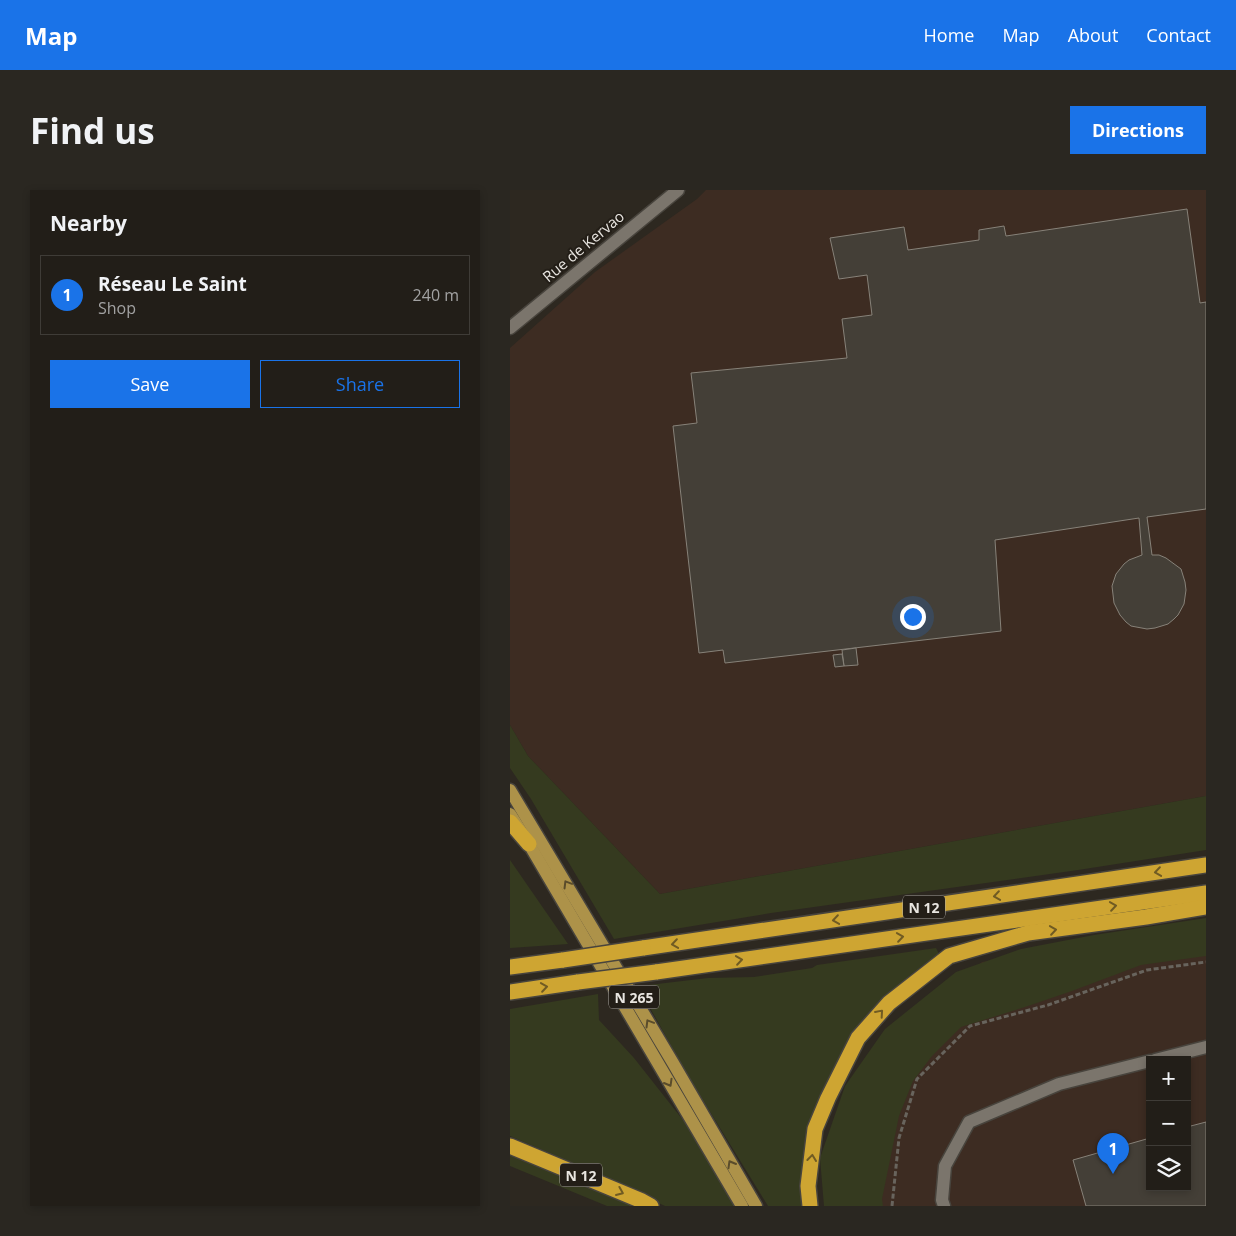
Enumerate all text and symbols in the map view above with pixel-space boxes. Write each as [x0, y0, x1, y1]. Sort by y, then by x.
text: Map [25, 19, 77, 52]
text: Home [924, 23, 974, 47]
text: Map [1002, 23, 1040, 47]
text: About [1068, 23, 1118, 47]
text: Contact [1146, 23, 1211, 47]
button: Directions [1070, 106, 1206, 154]
text: Find us [30, 107, 155, 154]
street label: Rue de Kervao [538, 206, 628, 286]
text: Nearby [50, 209, 127, 237]
text: Réseau Le Saint [98, 271, 247, 297]
text: 1 [62, 284, 72, 306]
text: 240 m [413, 284, 459, 306]
text: Shop [98, 297, 136, 319]
button: Save [50, 360, 250, 408]
button: Share [260, 360, 460, 408]
your location [900, 604, 926, 630]
one-way arrow [1153, 867, 1162, 877]
one-way arrow [563, 880, 573, 889]
one-way arrow [993, 890, 1001, 901]
road number: N 12 [903, 896, 945, 919]
one-way arrow [1109, 901, 1117, 912]
one-way arrow [832, 914, 840, 925]
one-way arrow [1050, 925, 1058, 936]
one-way arrow [896, 932, 904, 942]
one-way arrow [671, 938, 680, 948]
one-way arrow [735, 955, 743, 965]
one-way arrow [540, 983, 548, 993]
road number: N 265 [609, 986, 659, 1009]
one-way arrow [874, 1009, 883, 1018]
one-way arrow [646, 1020, 656, 1029]
map controls [1146, 1056, 1191, 1191]
button: + [1146, 1056, 1191, 1101]
one-way arrow [663, 1077, 673, 1086]
button: − [1146, 1101, 1191, 1146]
pin: 1 [1097, 1133, 1129, 1174]
button: layers [1146, 1146, 1191, 1191]
one-way arrow [806, 1153, 817, 1161]
one-way arrow [728, 1160, 738, 1169]
road number: N 12 [560, 1164, 602, 1186]
one-way arrow [615, 1185, 624, 1196]

